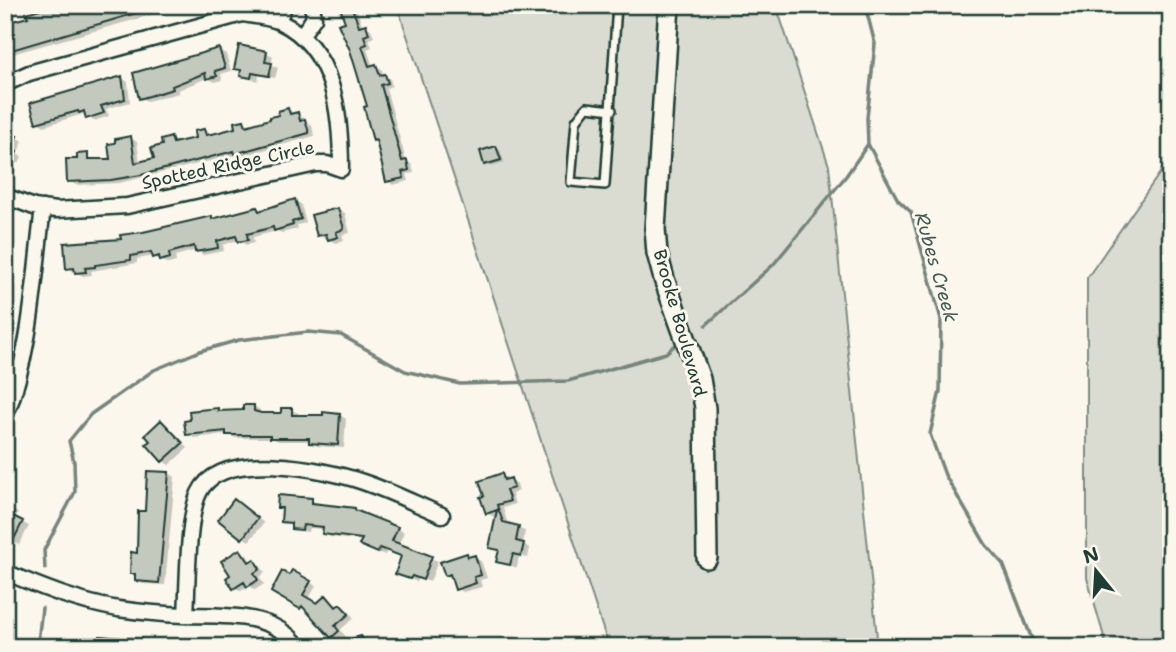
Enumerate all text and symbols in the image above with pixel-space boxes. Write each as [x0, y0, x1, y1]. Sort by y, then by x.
street label: Spotted Ridge Circle [139, 135, 317, 195]
water label: Rubes Creek [909, 209, 964, 325]
street label: Brooke Boulevard [647, 246, 713, 400]
north arrow [1060, 536, 1130, 606]
text: N [1080, 541, 1102, 570]

